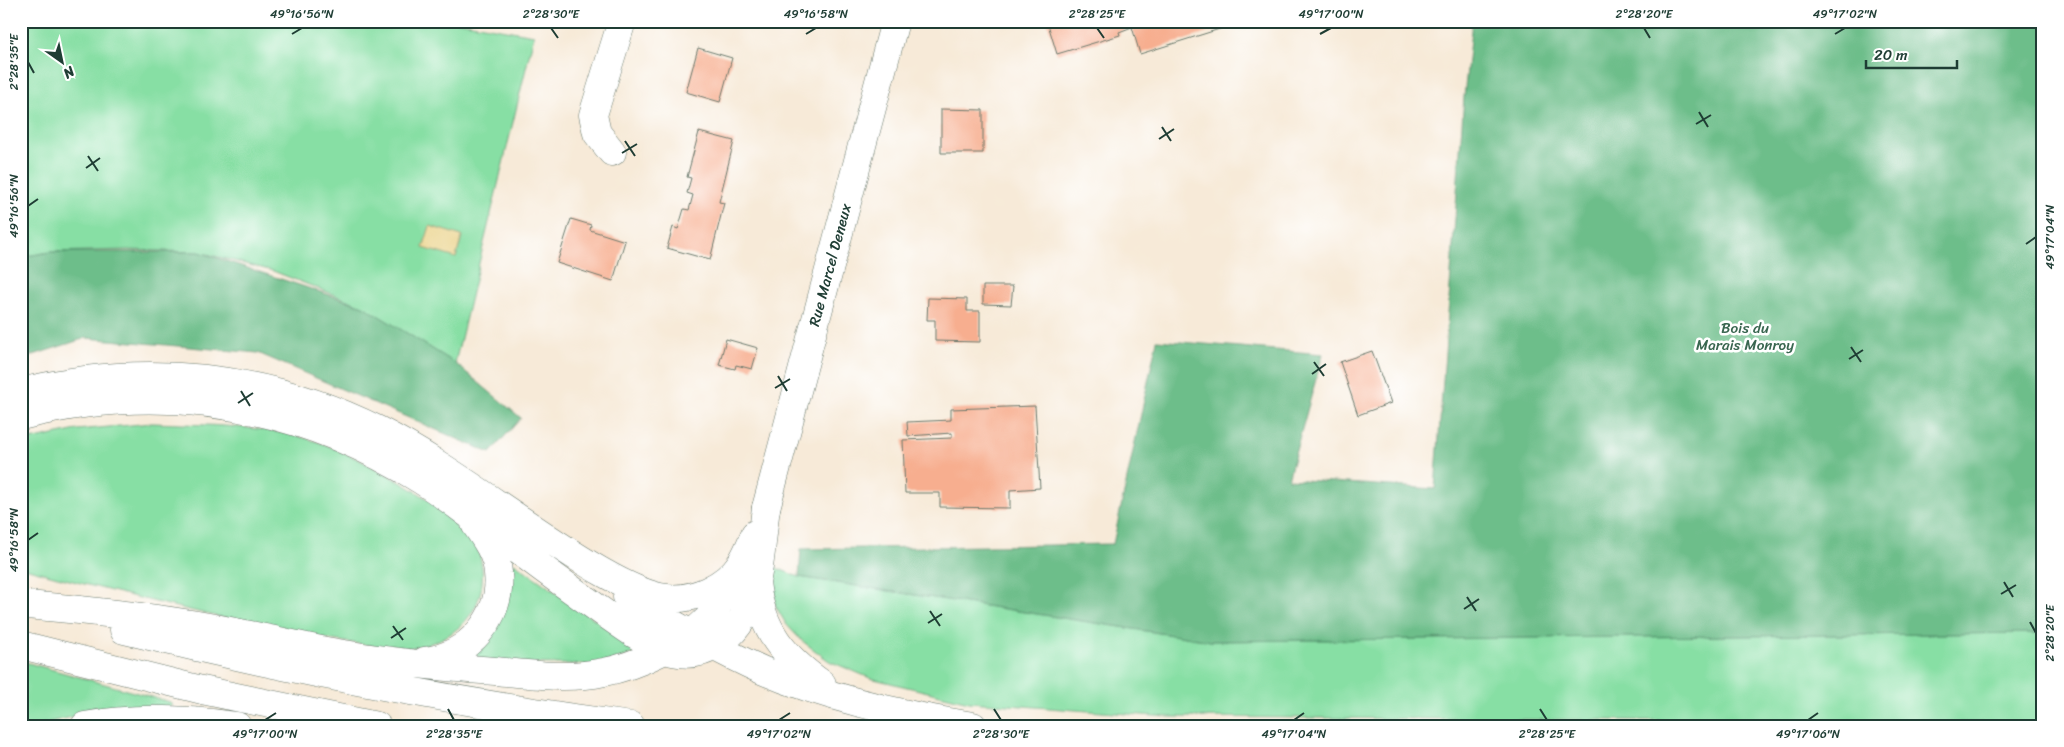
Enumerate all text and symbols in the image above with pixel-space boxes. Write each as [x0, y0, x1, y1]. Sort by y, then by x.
text: 49°16'56"N [270, 3, 335, 25]
text: 2°28'30"E [523, 3, 581, 25]
text: 49°16'58"N [784, 3, 849, 25]
text: 2°28'25"E [1069, 3, 1127, 25]
text: 49°17'00"N [1299, 3, 1364, 25]
text: 2°28'20"E [1616, 3, 1674, 25]
text: 49°17'02"N [1813, 3, 1878, 25]
text: 2°28'35"E [3, 33, 25, 90]
north arrow [38, 38, 88, 88]
scale bar [1866, 38, 1958, 70]
text: 20 m [1874, 42, 1908, 68]
text: N [58, 59, 81, 86]
text: 49°16'56"N [3, 173, 25, 238]
street label: Rue Marcel Deneux [801, 200, 859, 329]
text: 49°17'04"N [2039, 204, 2061, 269]
park label: Bois du Marais Monroy [1696, 315, 1794, 358]
text: 49°16'58"N [3, 507, 25, 572]
text: 2°28'20"E [2039, 603, 2061, 661]
text: 49°17'00"N [233, 723, 298, 745]
text: 2°28'35"E [426, 723, 483, 745]
text: 49°17'02"N [747, 723, 812, 745]
text: 2°28'30"E [973, 723, 1031, 745]
text: 49°17'04"N [1262, 723, 1327, 745]
text: 2°28'25"E [1519, 723, 1577, 745]
text: 49°17'06"N [1776, 723, 1841, 745]

